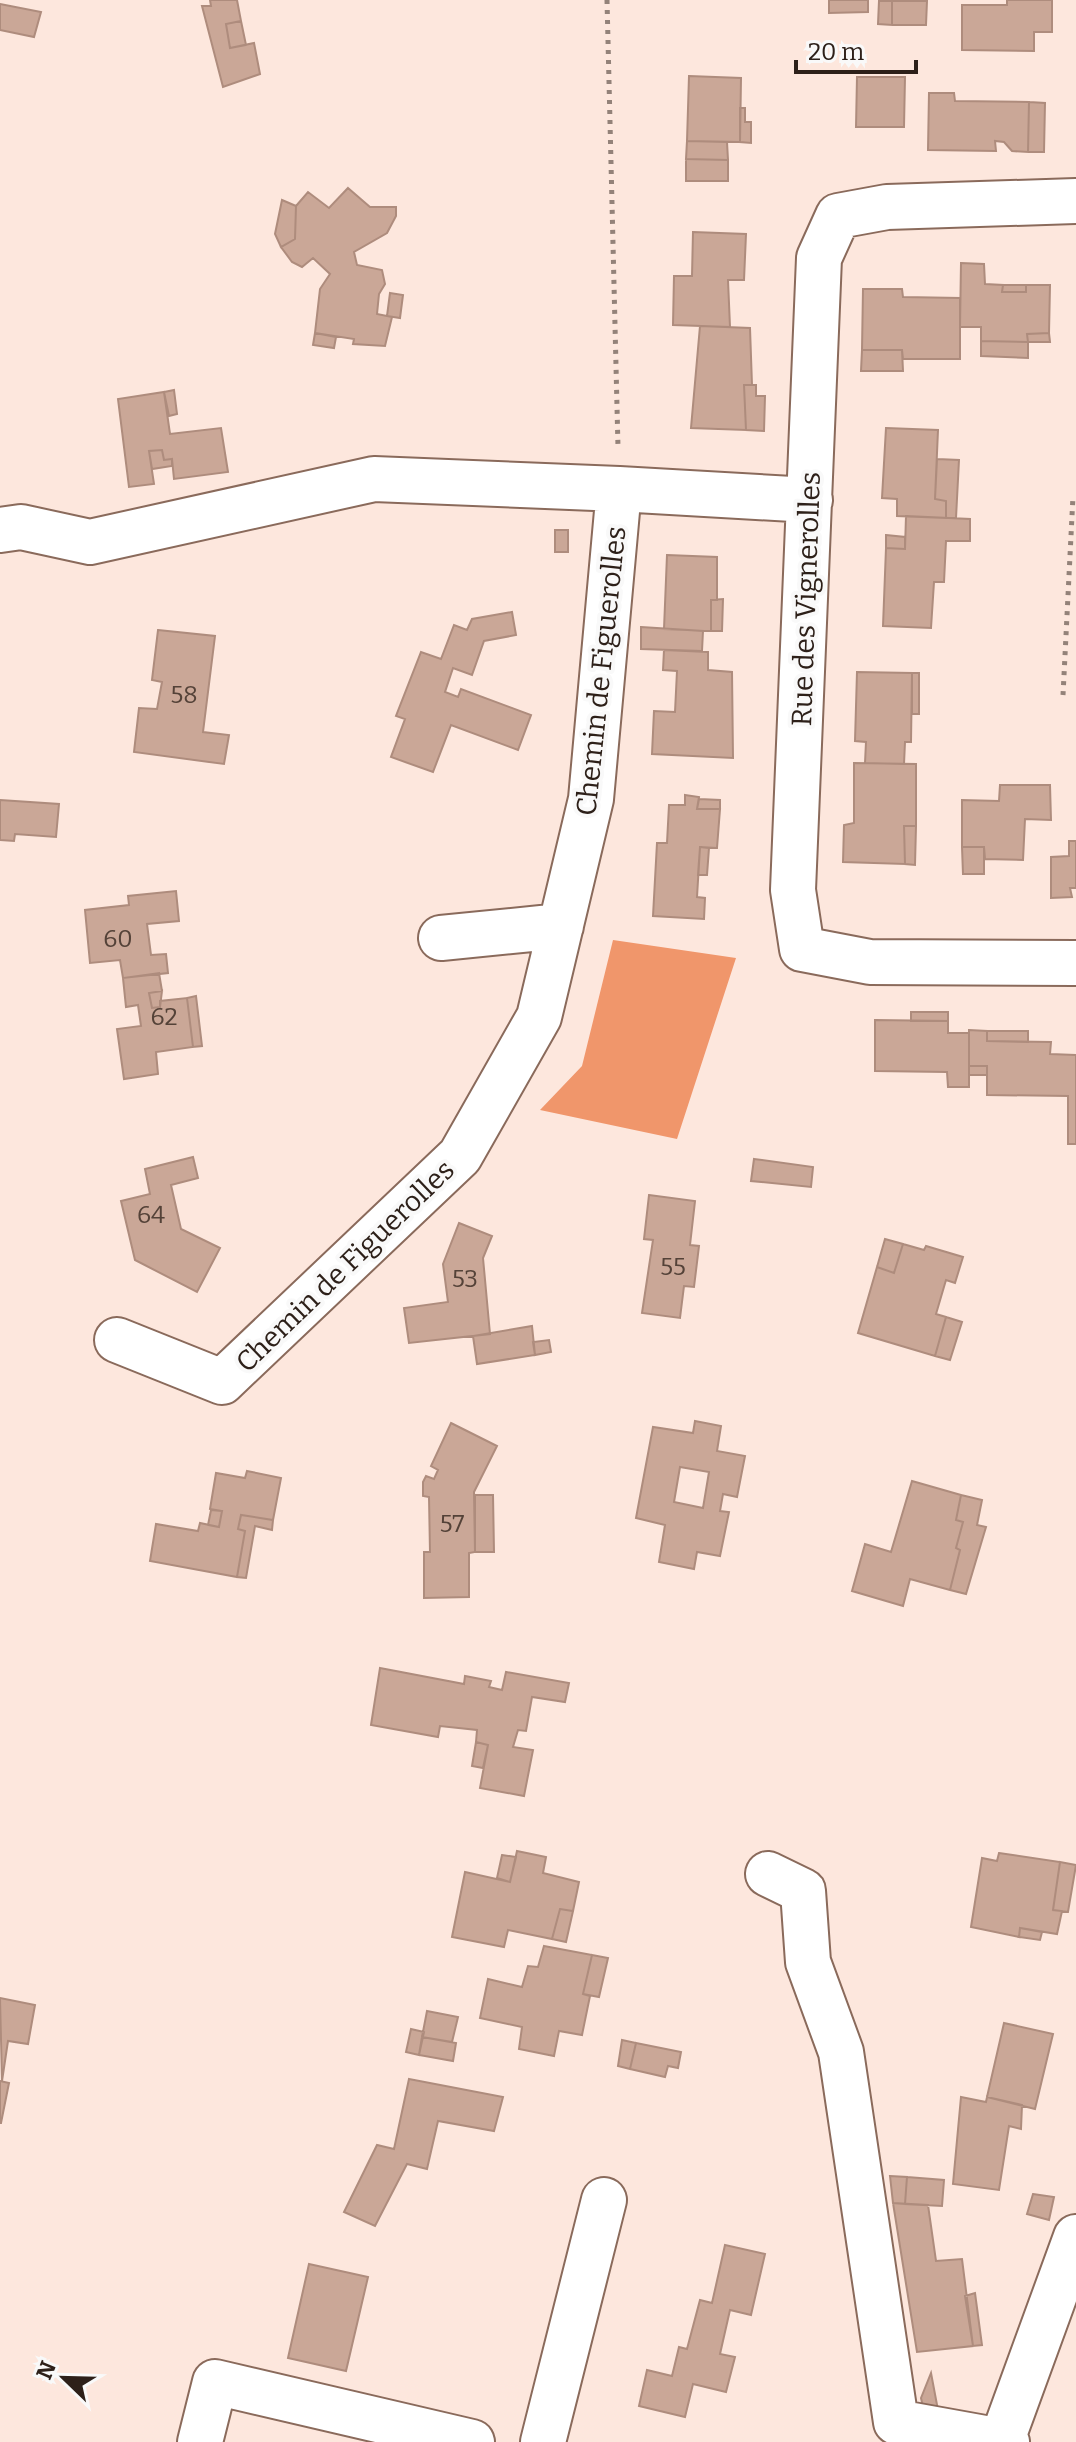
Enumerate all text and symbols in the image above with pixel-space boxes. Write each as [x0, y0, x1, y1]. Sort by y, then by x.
scale bar [796, 24, 916, 74]
text: 20 m [808, 38, 864, 66]
street label: Rue des Vignerolles [785, 471, 827, 727]
street label: Chemin de Figuerolles [569, 525, 633, 817]
house number: 58 [170, 681, 198, 709]
house number: 60 [103, 925, 133, 953]
house number: 62 [151, 1003, 177, 1031]
street label: Chemin de Figuerolles [229, 1153, 461, 1379]
house number: 64 [137, 1201, 165, 1229]
house number: 55 [660, 1253, 686, 1281]
house number: 53 [452, 1265, 478, 1293]
house number: 57 [440, 1510, 464, 1538]
north arrow [24, 2338, 104, 2418]
text: N [30, 2357, 62, 2383]

